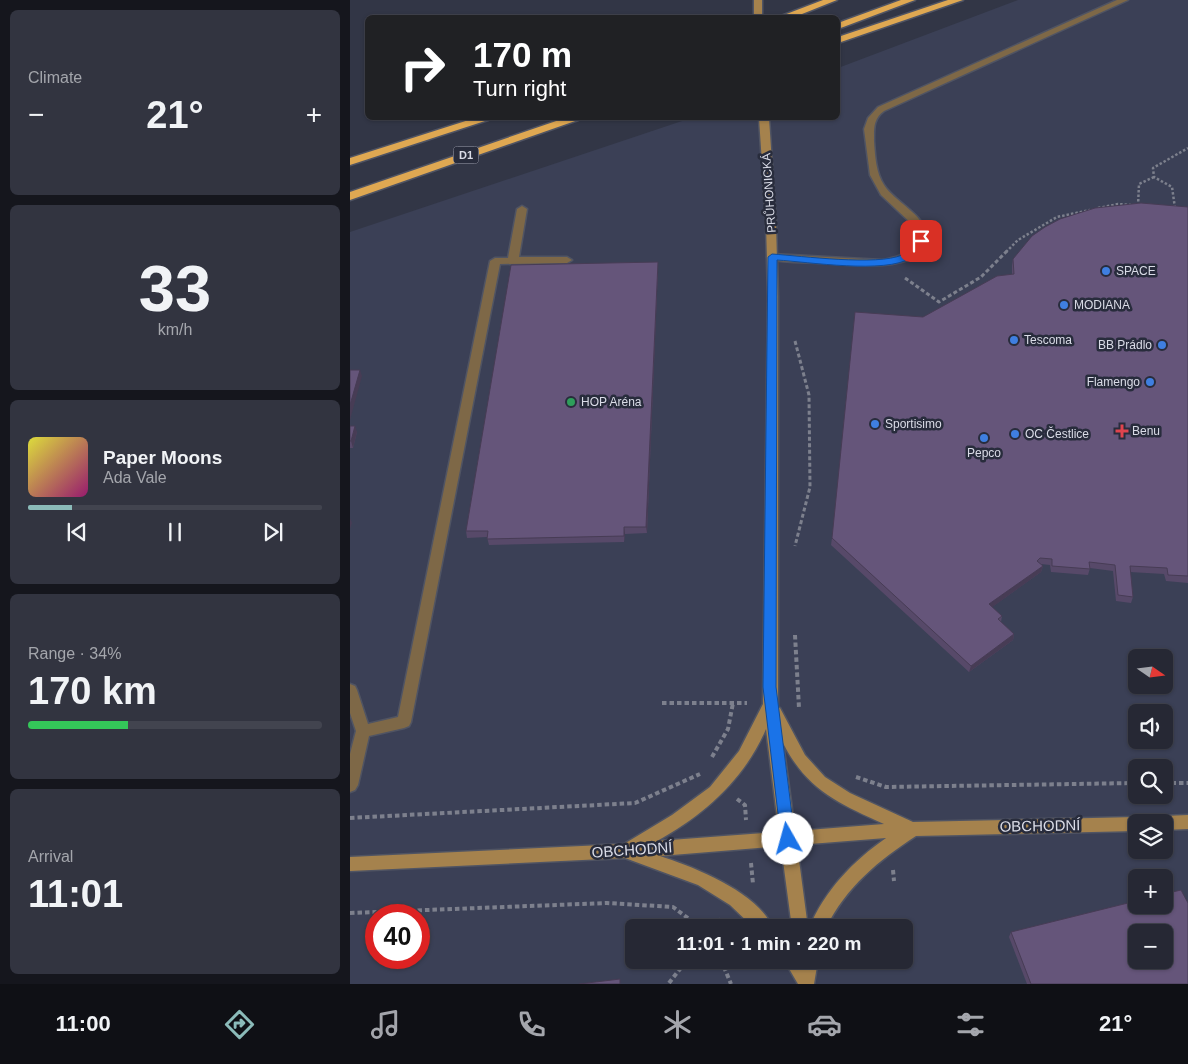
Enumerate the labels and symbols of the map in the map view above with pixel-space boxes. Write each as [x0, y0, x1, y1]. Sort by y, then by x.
road number: D1 [454, 146, 478, 164]
street label: PRŮHONICKÁ [758, 153, 779, 233]
pin [900, 220, 942, 262]
place label: SPACE [1116, 264, 1156, 278]
marker: SPACE [1100, 265, 1112, 277]
place label: MODIANA [1074, 298, 1130, 312]
marker: MODIANA [1058, 299, 1070, 311]
place label: Tescoma [1024, 333, 1072, 347]
marker: Tescoma [1008, 334, 1020, 346]
place label: BB Prádlo [1098, 338, 1152, 352]
marker: BB Prádlo [1156, 339, 1168, 351]
place label: Flamengo [1087, 375, 1140, 389]
marker: Flamengo [1144, 376, 1156, 388]
place label: HOP Aréna [581, 395, 642, 409]
marker: HOP Aréna [565, 396, 577, 408]
place label: Sportisimo [885, 417, 942, 431]
marker: Sportisimo [869, 418, 881, 430]
place label: Benu [1132, 424, 1160, 438]
marker: Benu [1116, 425, 1128, 437]
place label: OC Čestlice [1025, 426, 1089, 441]
marker: OC Čestlice [1009, 428, 1021, 440]
marker: Pepco [978, 432, 990, 444]
place label: Pepco [967, 446, 1001, 460]
north arrow [1128, 649, 1172, 694]
position arrow [761, 812, 813, 864]
street label: OBCHODNÍ [999, 816, 1081, 835]
street label: OBCHODNÍ [591, 838, 674, 861]
speed limit sign: 40 [365, 904, 430, 969]

